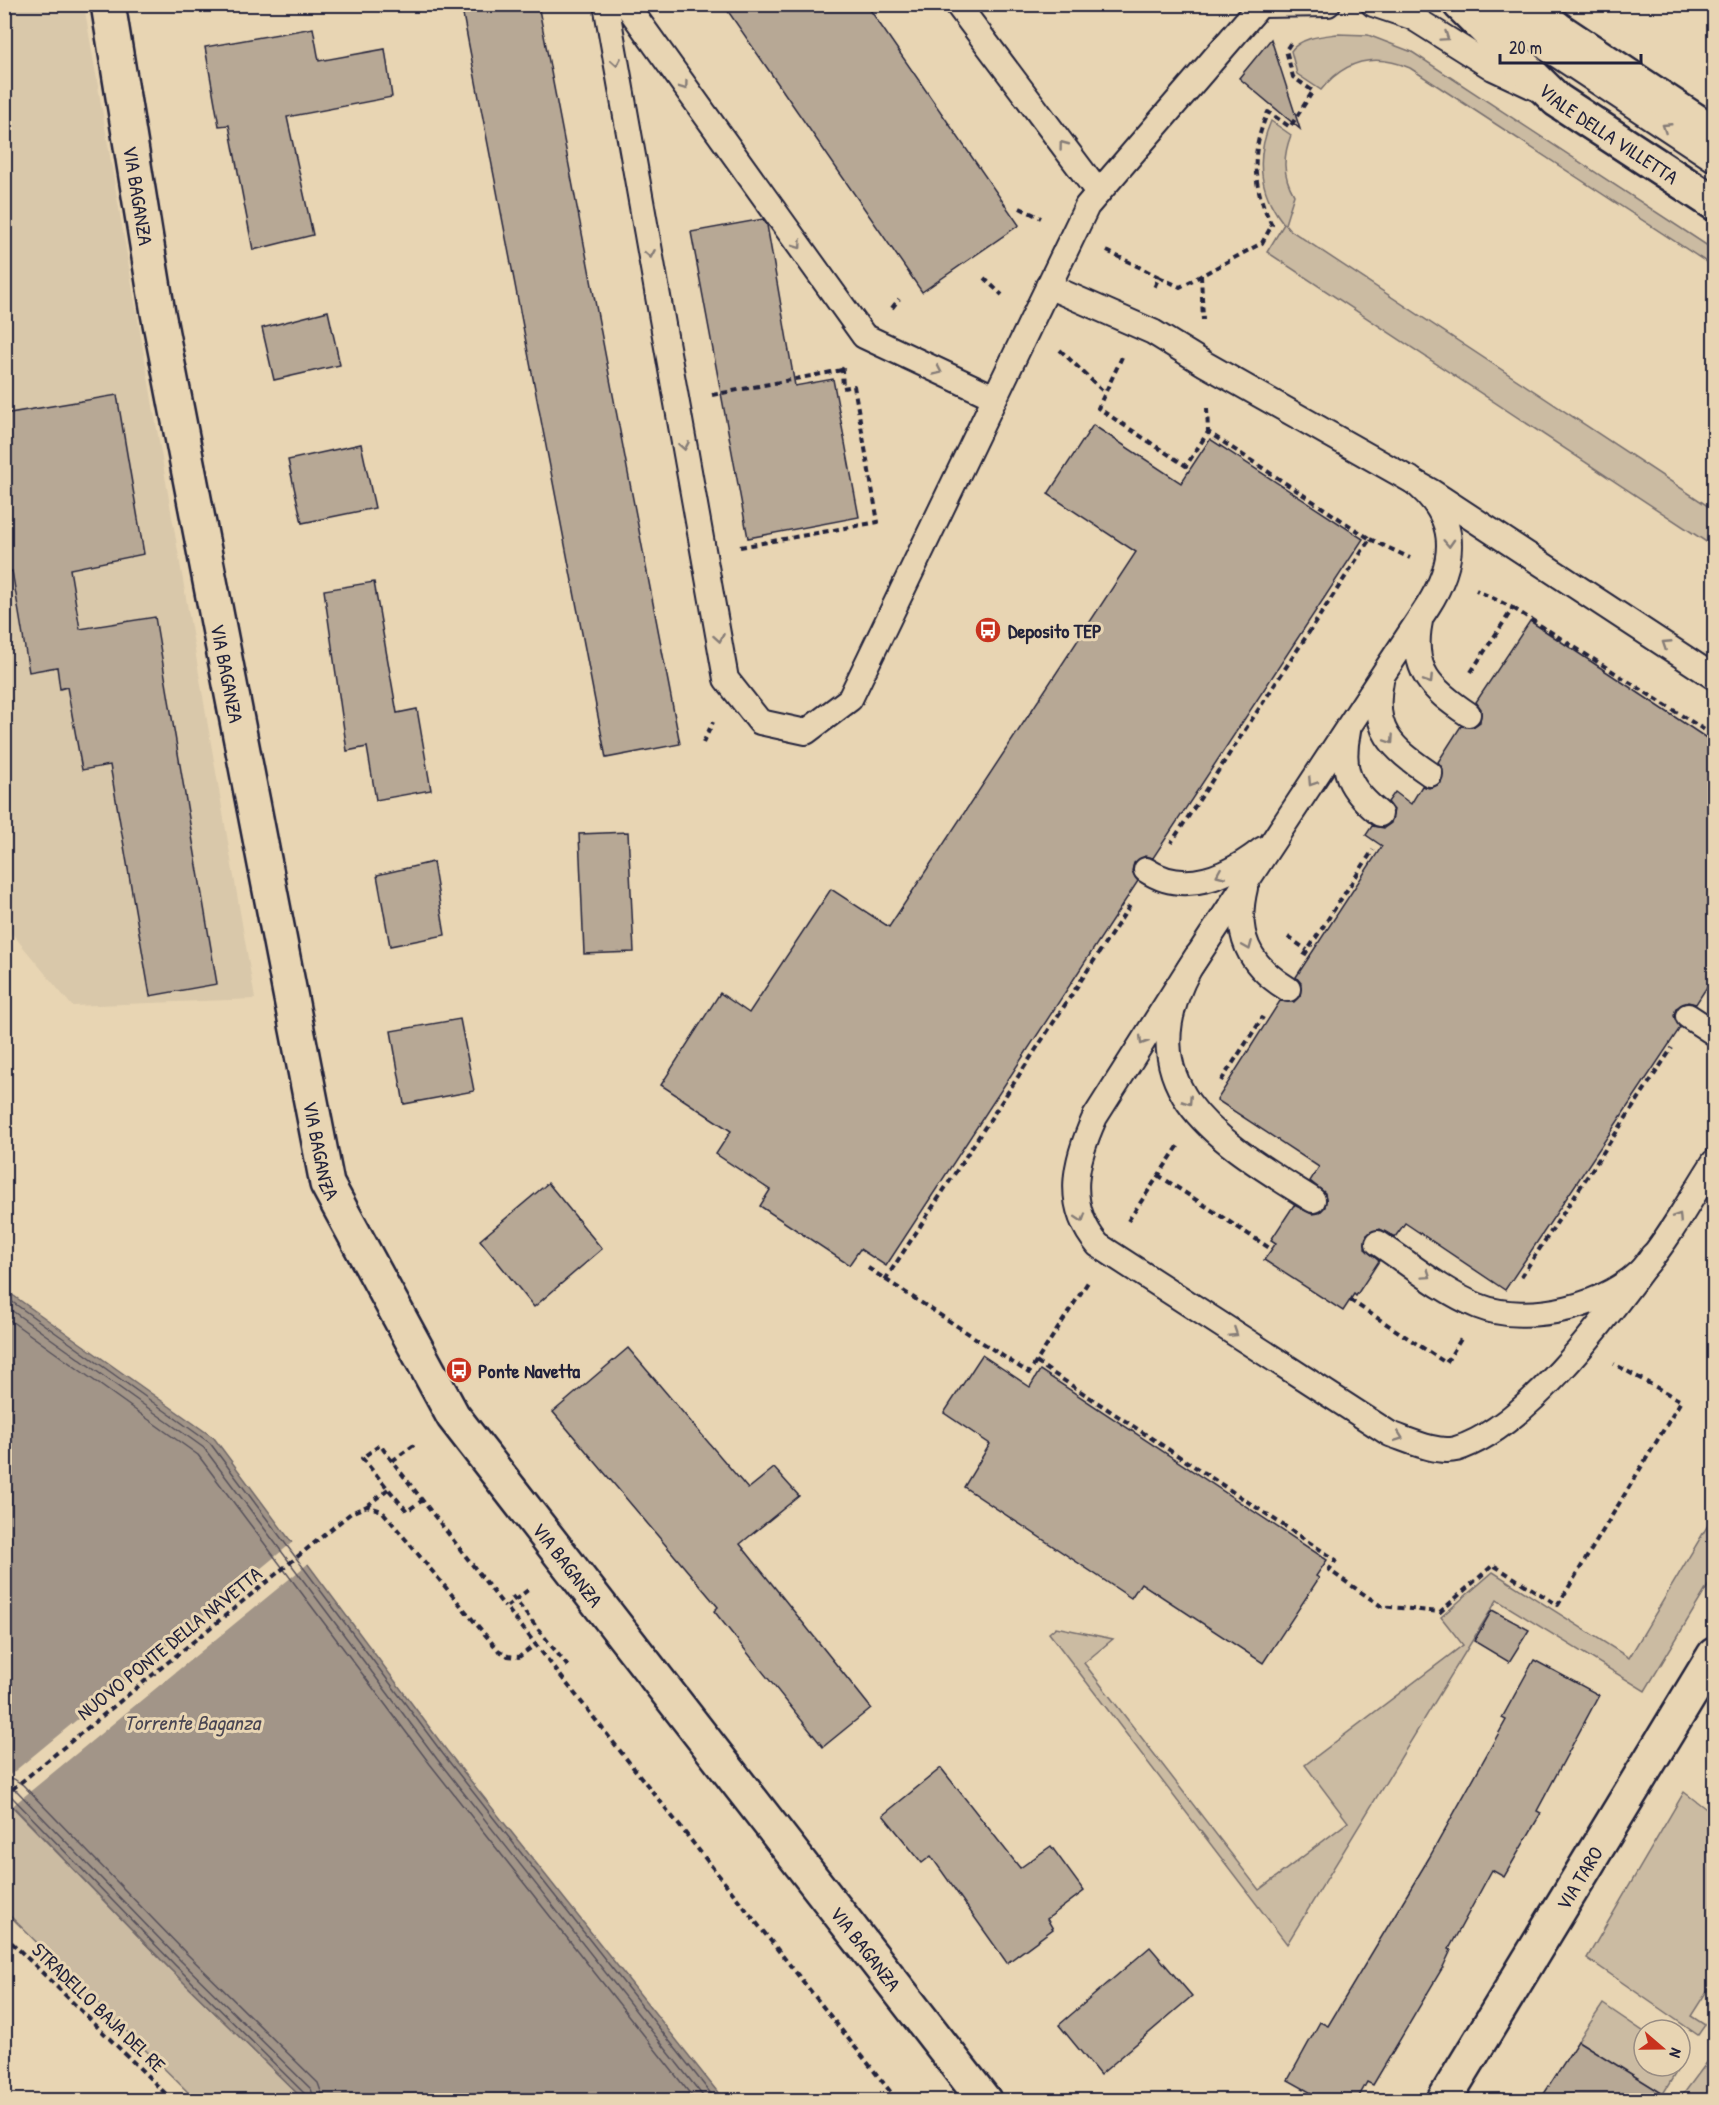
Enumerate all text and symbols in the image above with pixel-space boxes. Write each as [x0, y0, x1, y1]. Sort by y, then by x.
scale bar [1500, 27, 1641, 65]
one-way arrow [1439, 29, 1449, 41]
text: 20 m [1509, 35, 1542, 60]
one-way arrow [609, 57, 622, 67]
street label: VIALE DELLA VILLETTA [1533, 77, 1684, 190]
one-way arrow [677, 80, 688, 91]
one-way arrow [1661, 123, 1672, 134]
one-way arrow [1059, 141, 1070, 152]
street label: VIA BAGANZA [118, 144, 160, 247]
one-way arrow [791, 238, 802, 249]
one-way arrow [643, 249, 656, 259]
one-way arrow [932, 364, 943, 376]
one-way arrow [678, 441, 690, 451]
one-way arrow [1442, 539, 1455, 548]
bus stop icon: Deposito TEP [973, 615, 1003, 645]
place label: Deposito TEP [1008, 617, 1102, 645]
street label: VIA BAGANZA [205, 622, 251, 725]
one-way arrow [712, 633, 724, 643]
one-way arrow [1661, 641, 1672, 652]
one-way arrow [1422, 674, 1433, 685]
one-way arrow [1383, 733, 1394, 744]
one-way arrow [1308, 775, 1319, 786]
one-way arrow [1216, 867, 1227, 879]
one-way arrow [1240, 940, 1252, 951]
one-way arrow [1139, 1034, 1150, 1045]
one-way arrow [1180, 1095, 1192, 1105]
street label: VIA BAGANZA [298, 1099, 347, 1205]
one-way arrow [1074, 1212, 1086, 1223]
one-way arrow [1671, 1213, 1683, 1223]
one-way arrow [1420, 1268, 1431, 1279]
one-way arrow [1228, 1326, 1239, 1337]
bus stop icon: Ponte Navetta [444, 1355, 474, 1385]
place label: Ponte Navetta [478, 1357, 580, 1384]
one-way arrow [1393, 1429, 1404, 1442]
street label: VIA BAGANZA [527, 1516, 610, 1612]
street label: NUOVO PONTE DELLA NAVETTA [71, 1560, 267, 1726]
water label: Torrente Baganza [124, 1708, 263, 1737]
street label: VIA TARO [1549, 1841, 1608, 1915]
street label: VIA BAGANZA [825, 1900, 908, 1996]
street label: STRADELLO BAJA DEL RE [26, 1936, 172, 2078]
north arrow [1632, 2018, 1692, 2078]
text: N [1664, 2045, 1688, 2061]

